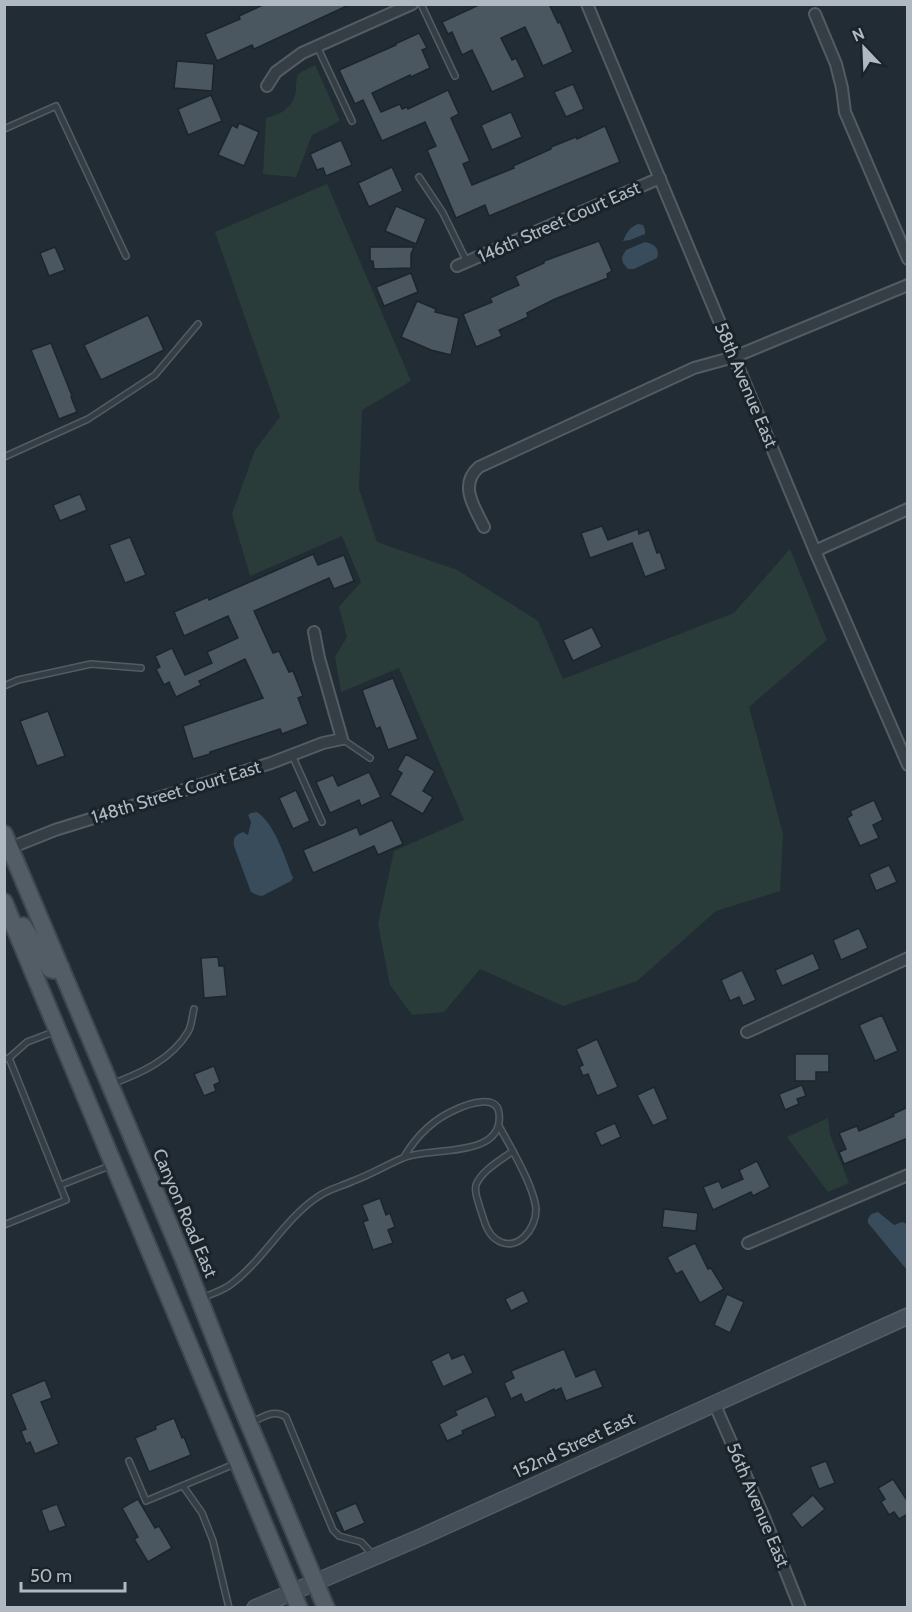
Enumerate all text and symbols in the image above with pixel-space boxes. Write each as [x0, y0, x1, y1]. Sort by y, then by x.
north arrow [834, 18, 894, 78]
text: N [849, 24, 867, 46]
street label: 146th Street Court East [475, 176, 643, 268]
street label: 58th Avenue East [710, 319, 782, 451]
street label: 148th Street Court East [89, 756, 263, 828]
street label: Canyon Road East [148, 1145, 222, 1281]
street label: 152nd Street East [510, 1407, 638, 1483]
street label: 56th Avenue East [722, 1439, 794, 1571]
scale bar [21, 1555, 124, 1593]
text: 50 m [30, 1565, 72, 1587]

